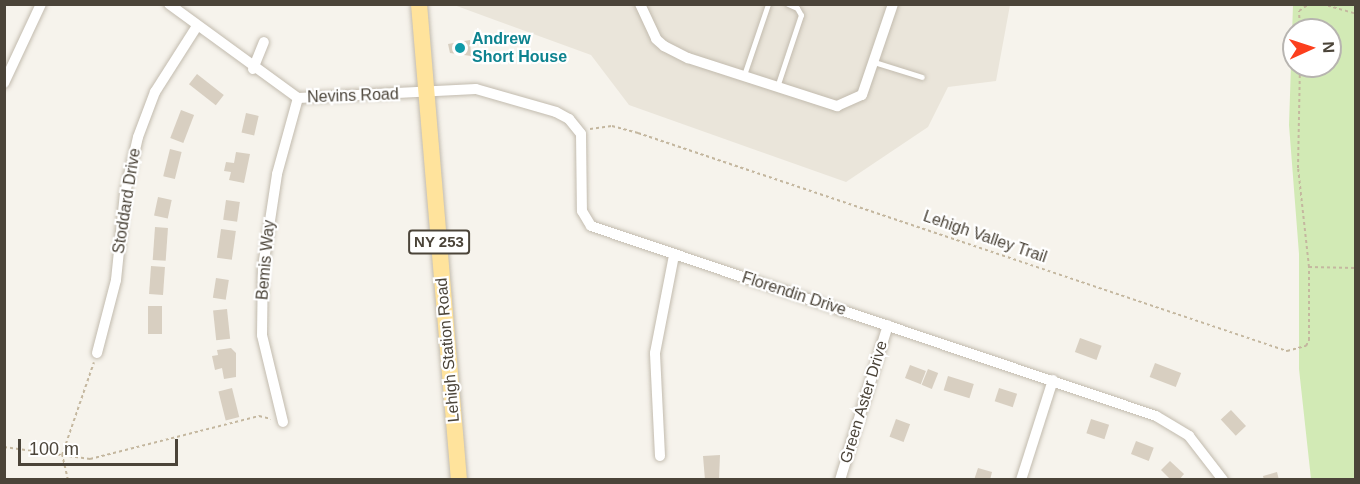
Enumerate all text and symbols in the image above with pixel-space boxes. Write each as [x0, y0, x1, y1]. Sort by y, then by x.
north arrow [1282, 18, 1342, 78]
place label: Andrew Short House [472, 29, 567, 67]
marker: Andrew Short House [453, 41, 467, 55]
text: N [1320, 41, 1337, 53]
street label: Nevins Road [307, 85, 399, 107]
street label: Stoddard Drive [109, 147, 145, 255]
street label: Lehigh Valley Trail [920, 207, 1050, 267]
street label: Bemis Way [253, 219, 279, 301]
road number: NY 253 [408, 230, 470, 254]
street label: Florendin Drive [739, 268, 849, 320]
street label: Lehigh Station Road [432, 277, 464, 423]
street label: Green Aster Drive [836, 338, 892, 466]
scale bar [21, 427, 182, 465]
text: 100 m [29, 439, 79, 459]

